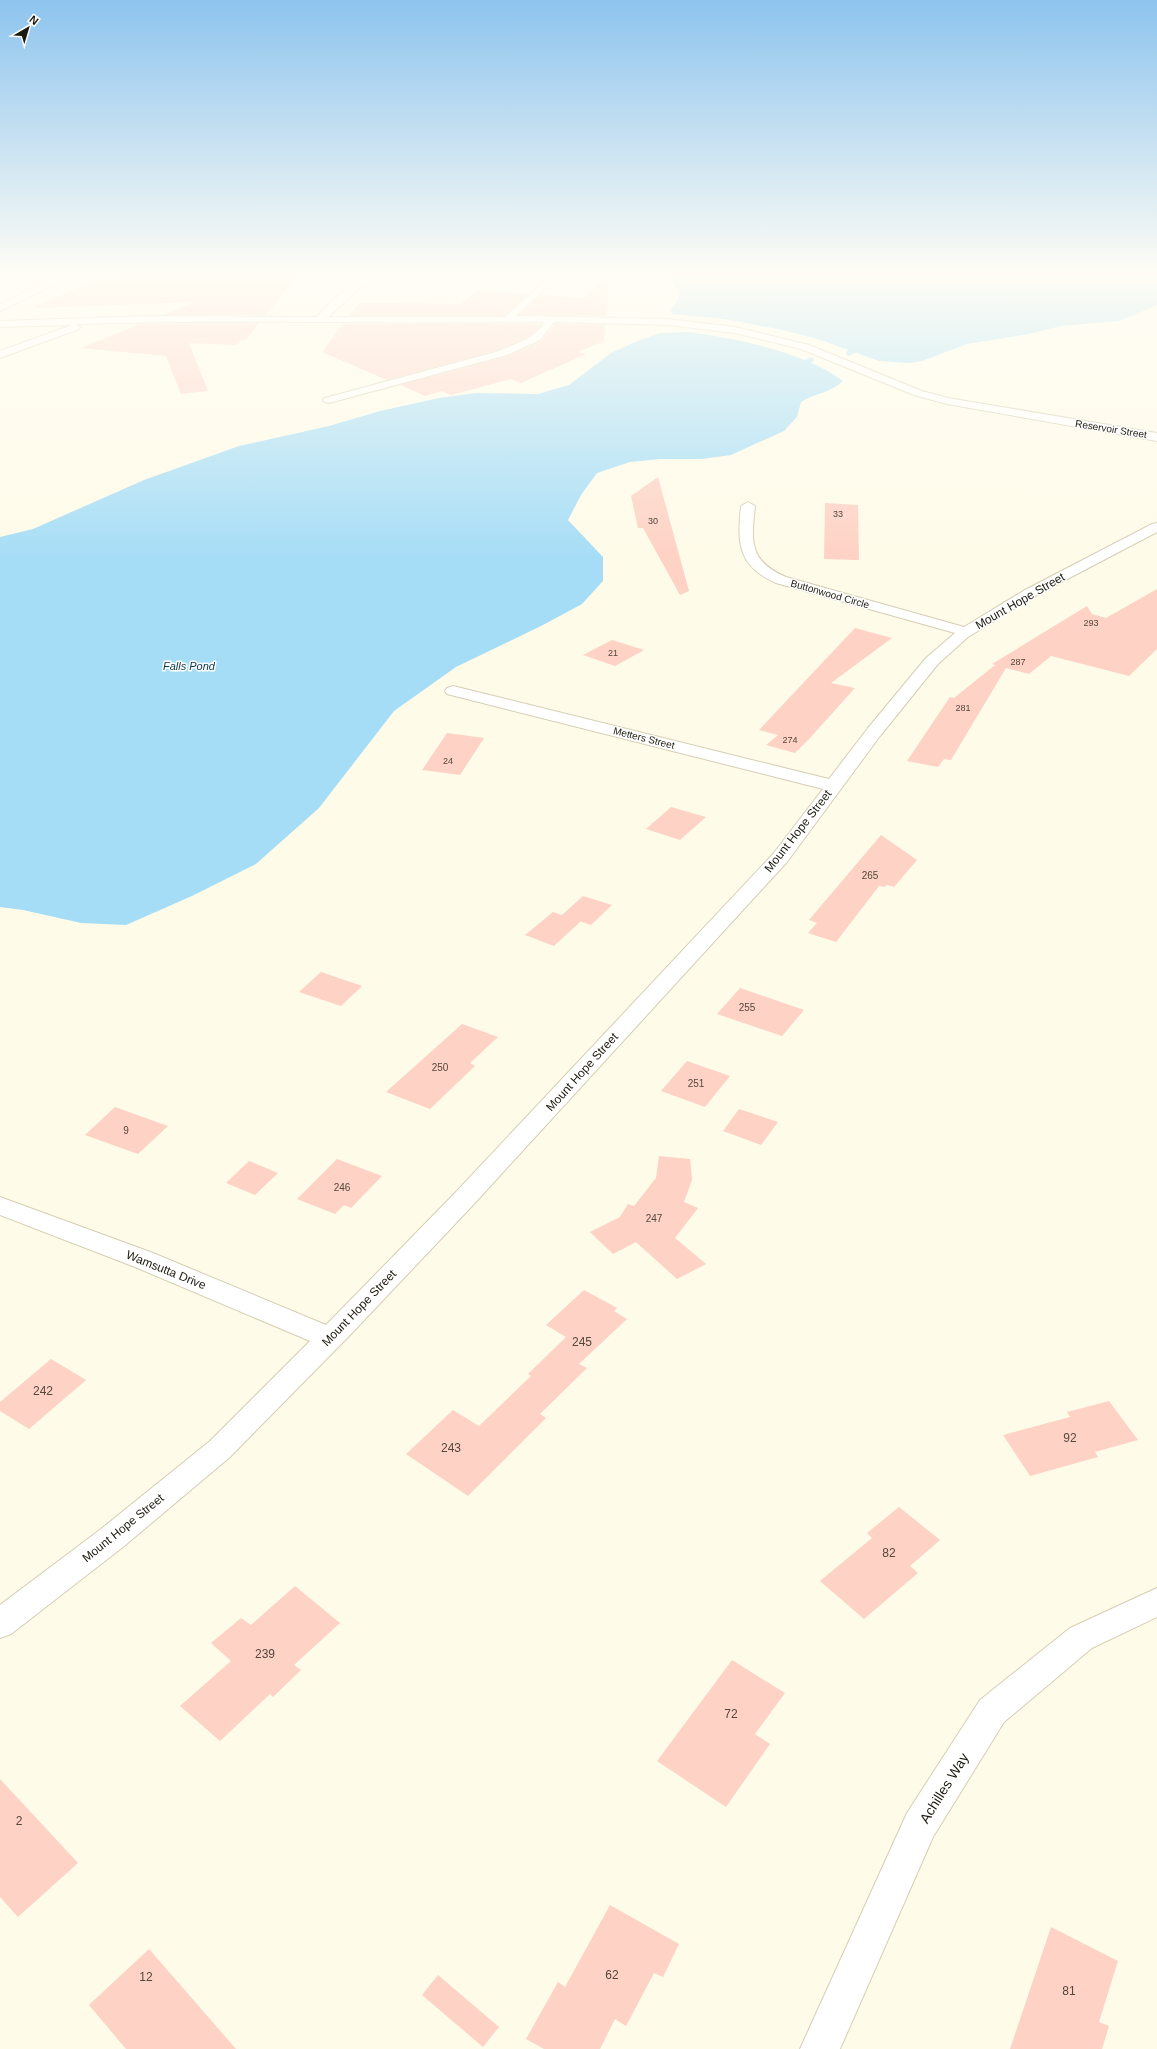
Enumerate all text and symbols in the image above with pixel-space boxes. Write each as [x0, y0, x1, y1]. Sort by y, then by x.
north arrow [8, 8, 48, 48]
text: N [27, 13, 41, 27]
street label: Reservoir Street [1074, 418, 1148, 440]
house number: 33 [833, 509, 843, 519]
house number: 30 [648, 516, 658, 526]
street label: Mount Hope Street [973, 569, 1068, 632]
street label: Buttonwood Circle [789, 578, 871, 611]
house number: 293 [1083, 618, 1099, 628]
house number: 21 [608, 648, 618, 658]
house number: 287 [1010, 657, 1026, 667]
water label: Falls Pond [163, 660, 216, 672]
house number: 281 [955, 703, 971, 713]
street label: Metters Street [612, 725, 676, 751]
house number: 274 [782, 735, 798, 745]
house number: 24 [443, 756, 453, 766]
street label: Mount Hope Street [761, 786, 835, 875]
house number: 265 [862, 870, 879, 881]
house number: 255 [739, 1002, 756, 1013]
street label: Mount Hope Street [543, 1029, 621, 1114]
house number: 250 [432, 1062, 449, 1073]
house number: 251 [688, 1078, 705, 1089]
house number: 9 [123, 1125, 129, 1136]
house number: 246 [334, 1182, 351, 1193]
house number: 247 [646, 1213, 663, 1224]
street label: Wamsutta Drive [124, 1248, 208, 1293]
street label: Mount Hope Street [319, 1266, 399, 1349]
house number: 245 [572, 1335, 592, 1349]
house number: 242 [33, 1384, 53, 1398]
house number: 92 [1063, 1431, 1077, 1445]
house number: 243 [441, 1441, 461, 1455]
street label: Mount Hope Street [79, 1490, 167, 1565]
house number: 82 [882, 1546, 896, 1560]
house number: 239 [255, 1647, 275, 1661]
house number: 72 [724, 1707, 738, 1721]
street label: Achilles Way [916, 1750, 972, 1826]
house number: 2 [16, 1814, 23, 1828]
house number: 62 [605, 1968, 619, 1982]
house number: 12 [139, 1970, 153, 1984]
house number: 81 [1062, 1984, 1076, 1998]

